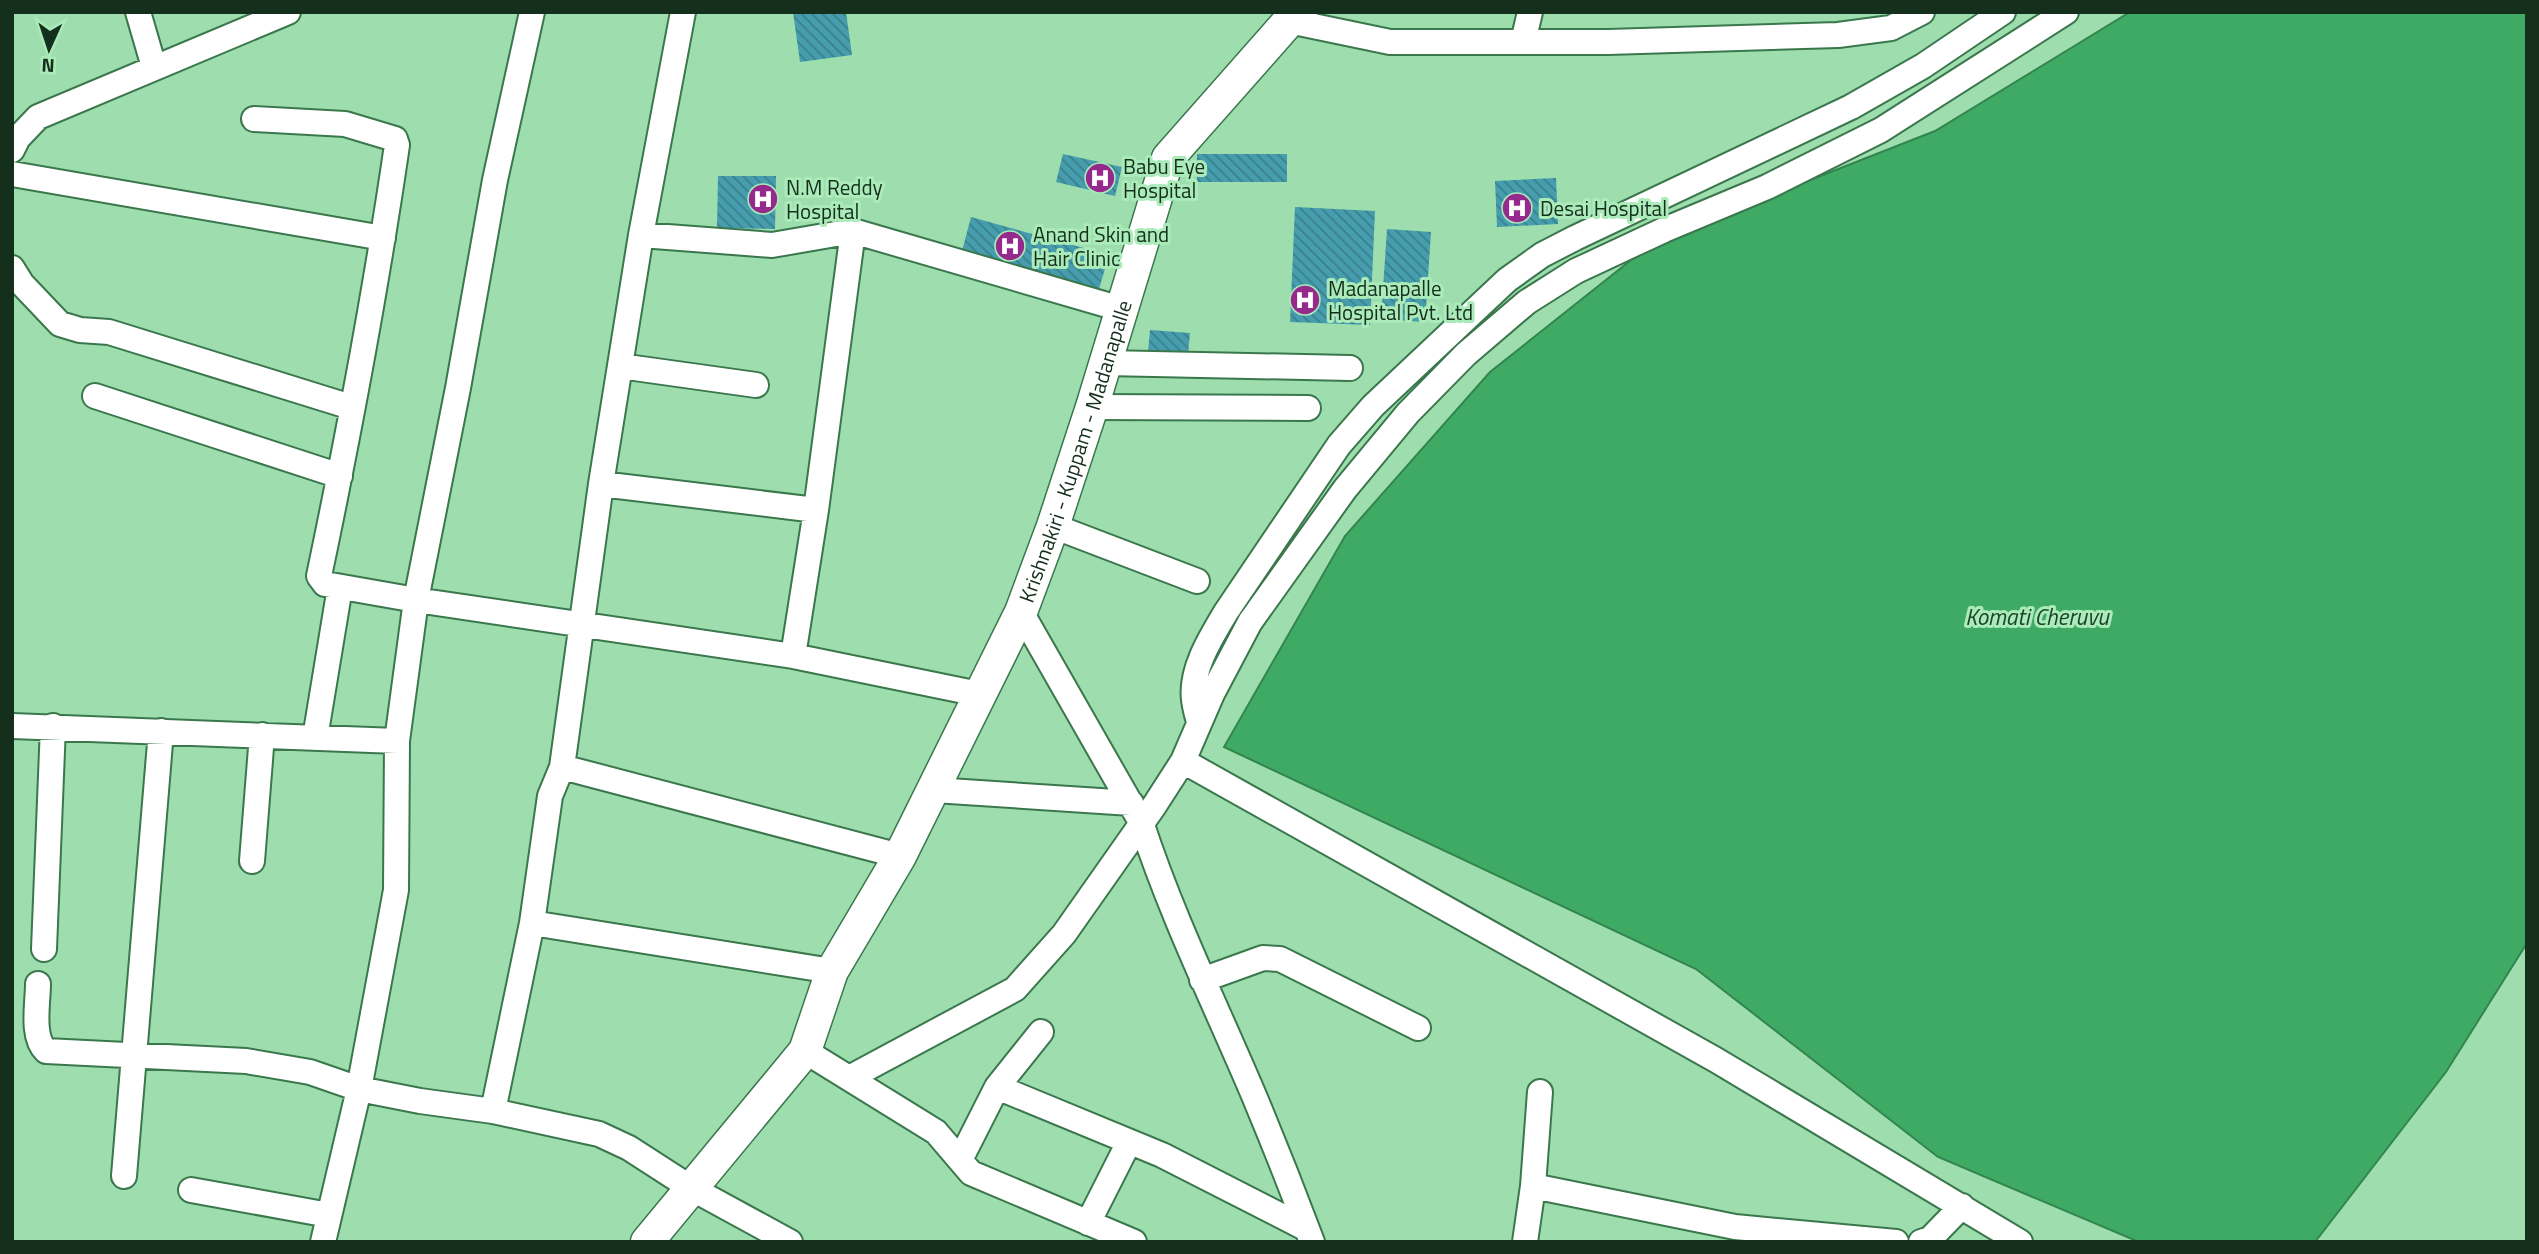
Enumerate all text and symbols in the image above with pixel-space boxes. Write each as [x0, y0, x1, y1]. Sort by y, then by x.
north arrow [14, 14, 84, 84]
text: N [41, 52, 55, 81]
place label: Babu Eye Hospital [1123, 150, 1205, 206]
hospital icon: Babu Eye Hospital [1083, 161, 1117, 195]
place label: N.M Reddy Hospital [786, 171, 883, 227]
hospital icon: N.M Reddy Hospital [746, 182, 780, 216]
hospital icon: Desai Hospital [1500, 191, 1534, 225]
place label: Desai Hospital [1540, 192, 1667, 224]
place label: Anand Skin and Hair Clinic [1033, 218, 1169, 274]
hospital icon: Anand Skin and Hair Clinic [993, 229, 1027, 263]
place label: Madanapalle Hospital Pvt. Ltd [1328, 272, 1473, 328]
hospital icon: Madanapalle Hospital Pvt. Ltd [1288, 283, 1322, 317]
street label: Krishnakiri - Kuppam - Madanapalle [1010, 296, 1140, 607]
water label: Komati Cheruvu [1965, 599, 2110, 634]

